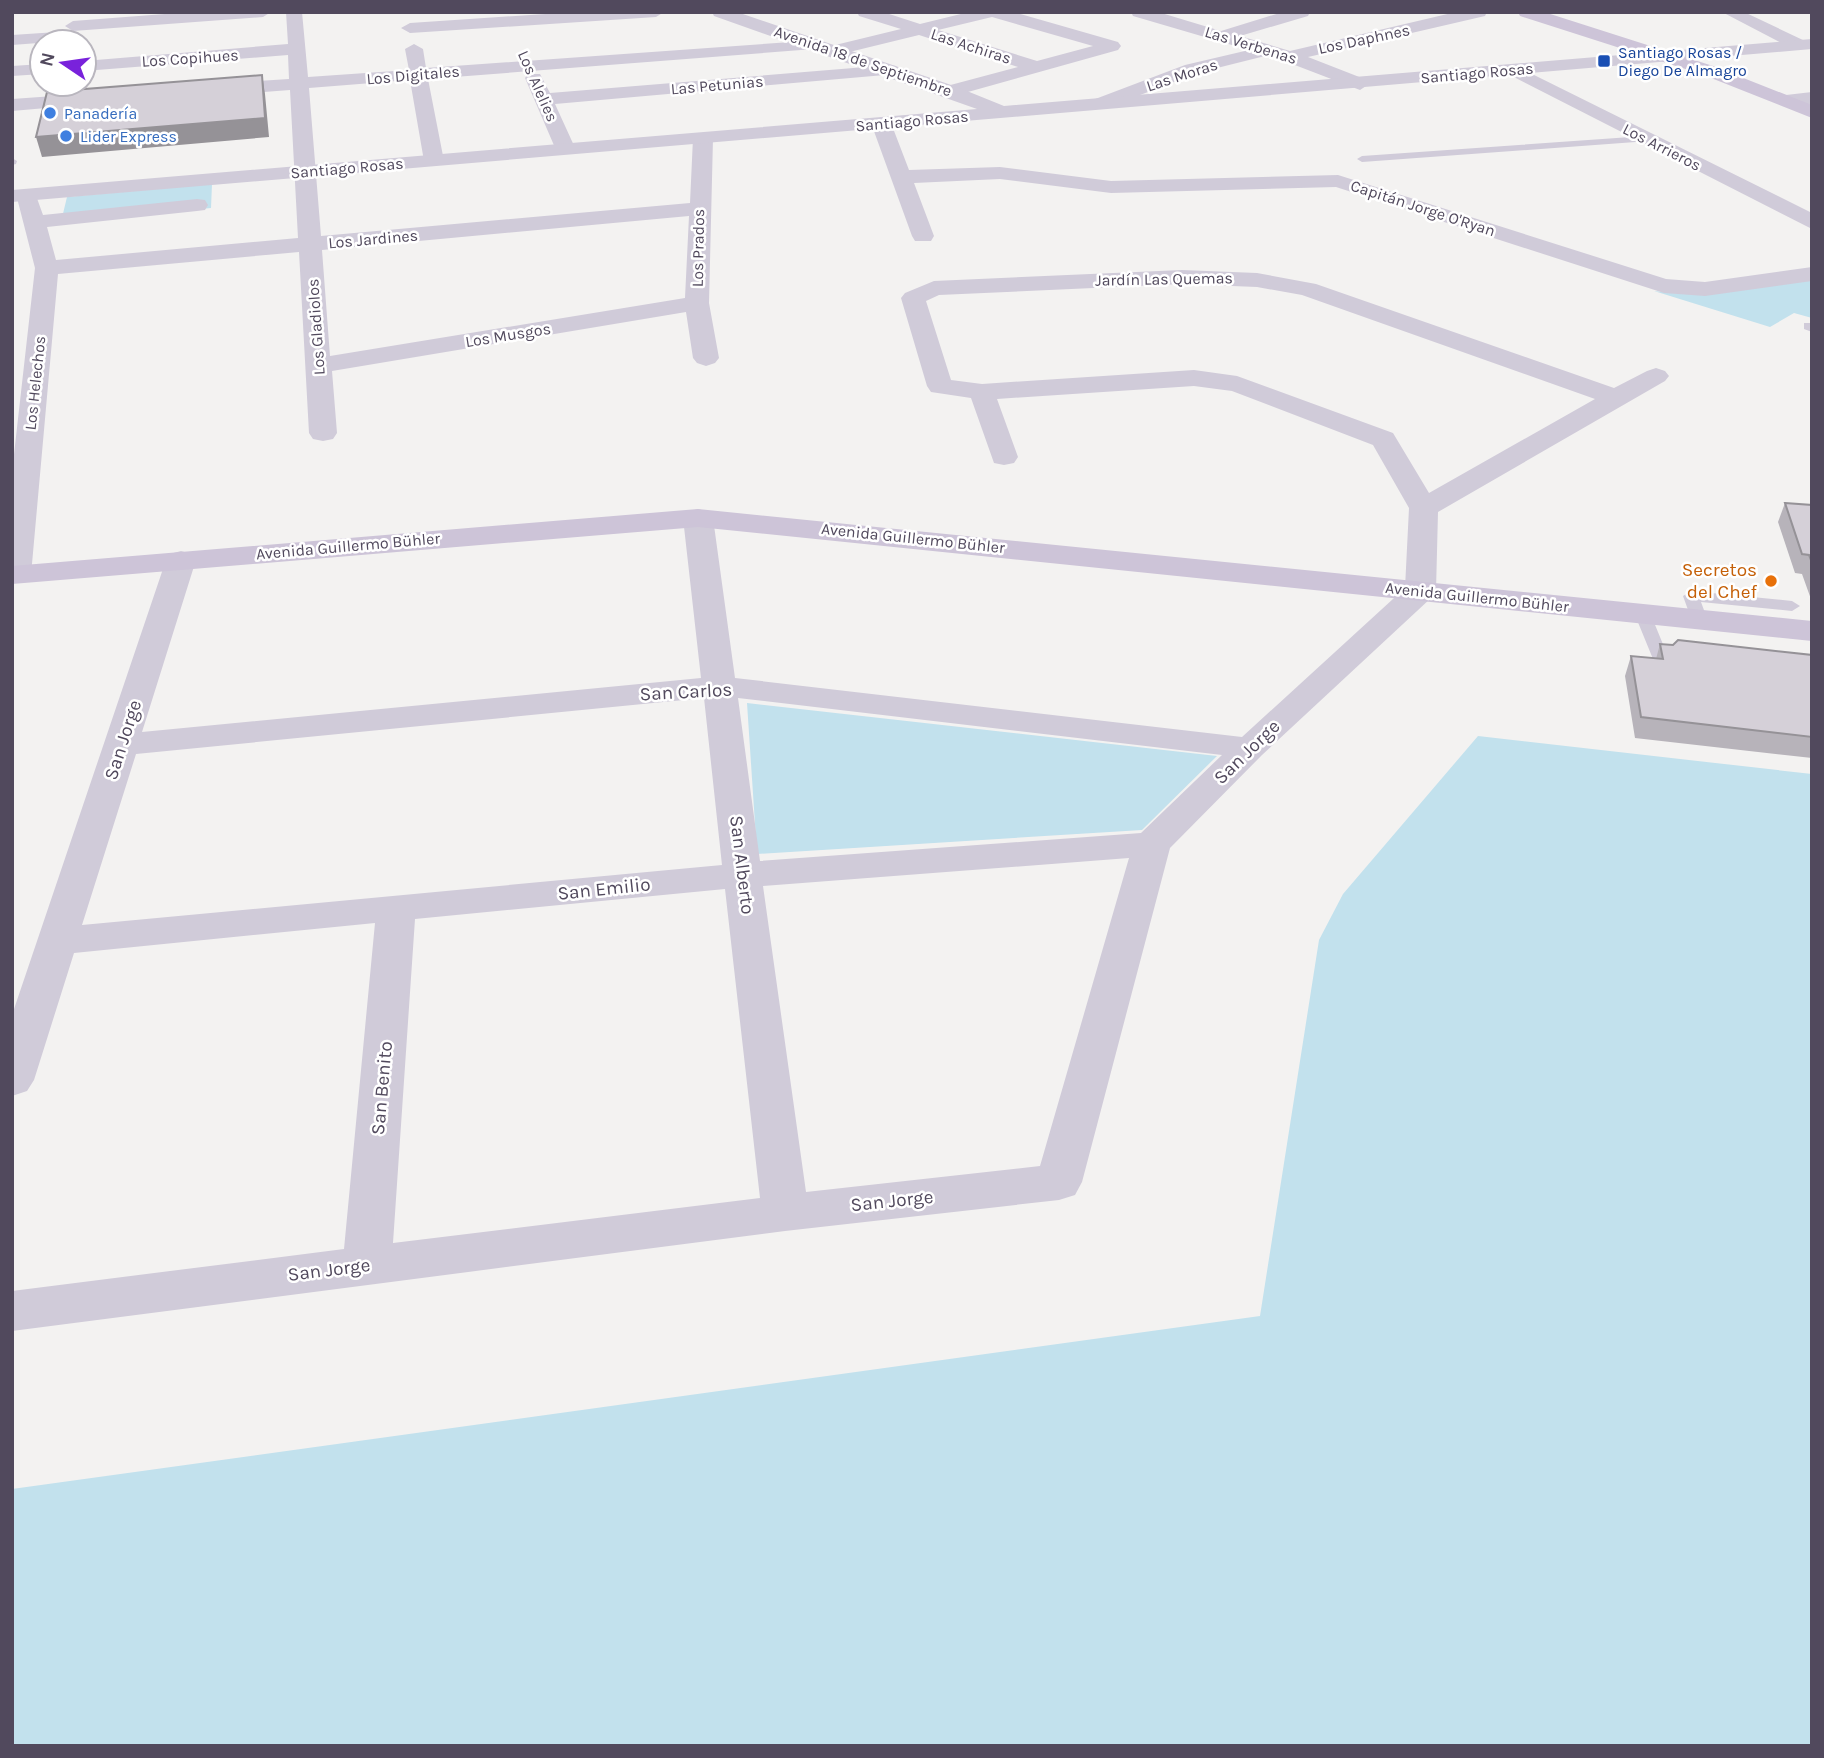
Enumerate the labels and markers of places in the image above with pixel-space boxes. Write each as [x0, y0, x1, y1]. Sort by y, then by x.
place label: Santiago Rosas / Diego De Almagro [1618, 43, 1747, 80]
marker: Santiago Rosas / Diego De Almagro [1596, 53, 1612, 69]
place label: Panadería [64, 104, 137, 123]
marker: Panadería [42, 105, 58, 121]
place label: Lider Express [80, 127, 177, 146]
marker: Lider Express [58, 128, 74, 144]
place label: Secretos del Chef [1682, 559, 1757, 603]
marker: Secretos del Chef [1763, 573, 1779, 589]

